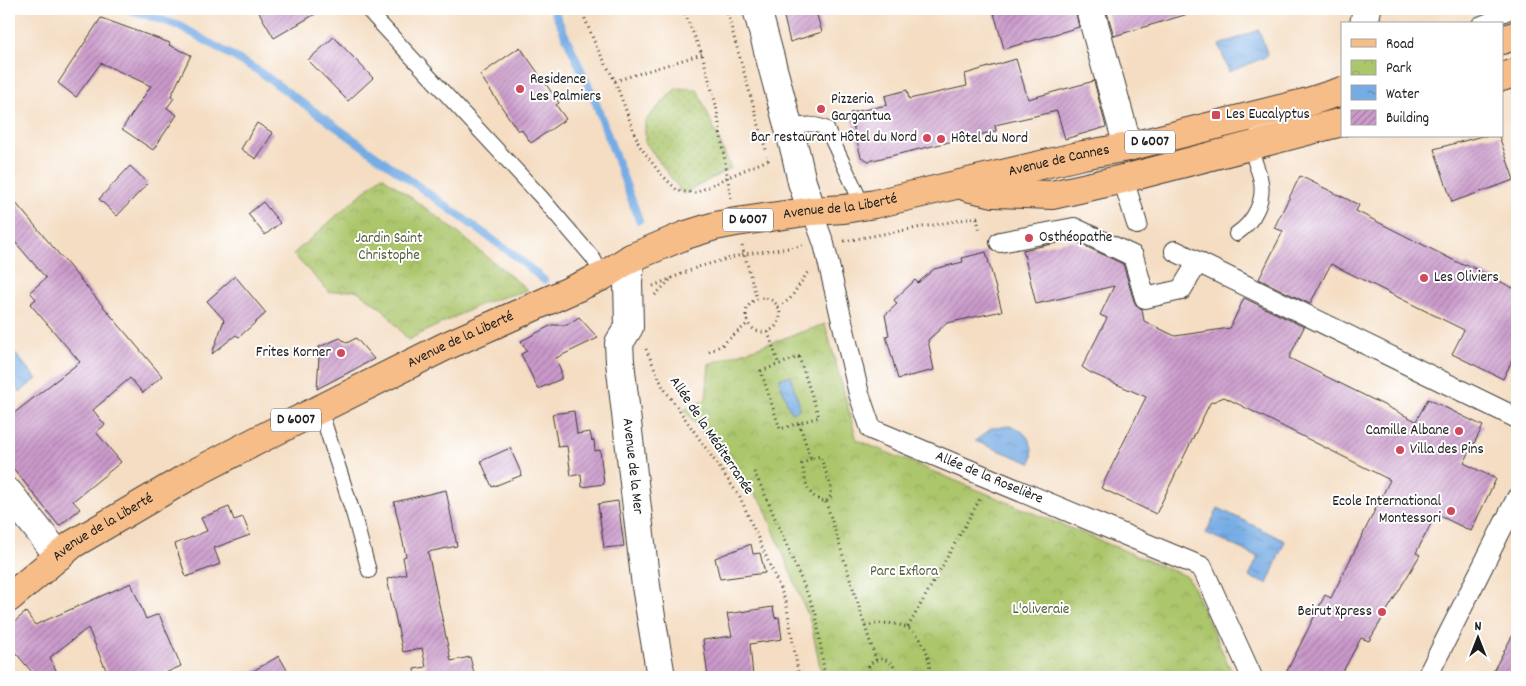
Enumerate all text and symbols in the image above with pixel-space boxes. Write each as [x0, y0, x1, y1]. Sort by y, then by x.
legend [1341, 22, 1504, 138]
text: Road [1386, 34, 1414, 56]
text: Park [1386, 58, 1412, 80]
place label: Residence Les Palmiers [530, 69, 601, 108]
marker: Residence Les Palmiers [514, 83, 526, 95]
text: Water [1386, 84, 1420, 106]
place label: Pizzeria Gargantua [831, 89, 892, 128]
marker: Pizzeria Gargantua [815, 103, 827, 115]
place label: Les Eucalyptus [1226, 104, 1310, 126]
text: Building [1386, 108, 1429, 130]
marker: Les Eucalyptus [1210, 109, 1222, 121]
place label: Bar restaurant Hôtel du Nord [751, 127, 917, 149]
place label: Hôtel du Nord [951, 128, 1028, 150]
road number: D 6007 [1125, 130, 1175, 154]
marker: Bar restaurant Hôtel du Nord [921, 132, 933, 144]
marker: Hôtel du Nord [935, 133, 947, 145]
street label: Avenue de Cannes [1006, 139, 1111, 183]
street label: Avenue de la Liberté [782, 188, 900, 226]
road number: D 6007 [723, 208, 773, 232]
place label: Osthéopathe [1039, 227, 1113, 249]
park label: Jardin Saint Christophe [355, 228, 423, 267]
marker: Osthéopathe [1023, 232, 1035, 244]
place label: Les Oliviers [1434, 267, 1499, 289]
marker: Les Oliviers [1418, 272, 1430, 284]
street label: Avenue de la Liberté [404, 306, 518, 375]
place label: Frites Korner [256, 342, 331, 364]
marker: Frites Korner [335, 347, 347, 359]
street label: Allée de la Méditerranée [663, 373, 759, 500]
road number: D 6007 [271, 408, 321, 432]
street label: Avenue de la Mer [616, 417, 649, 516]
place label: Camille Albane [1366, 420, 1449, 442]
marker: Camille Albane [1453, 425, 1465, 437]
place label: Villa des Pins [1410, 439, 1484, 461]
marker: Villa des Pins [1394, 444, 1406, 456]
street label: Allée de la Roselière [932, 446, 1047, 511]
street label: Avenue de la Liberté [48, 488, 158, 567]
place label: Ecole International Montessori [1332, 491, 1441, 530]
marker: Ecole International Montessori [1445, 505, 1457, 517]
park label: Parc Exflora [870, 561, 939, 583]
park label: L'oliveraie [1013, 599, 1070, 621]
place label: Beirut Xpress [1298, 601, 1372, 623]
marker: Beirut Xpress [1376, 606, 1388, 618]
north arrow [1454, 614, 1504, 664]
text: N [1475, 617, 1482, 637]

